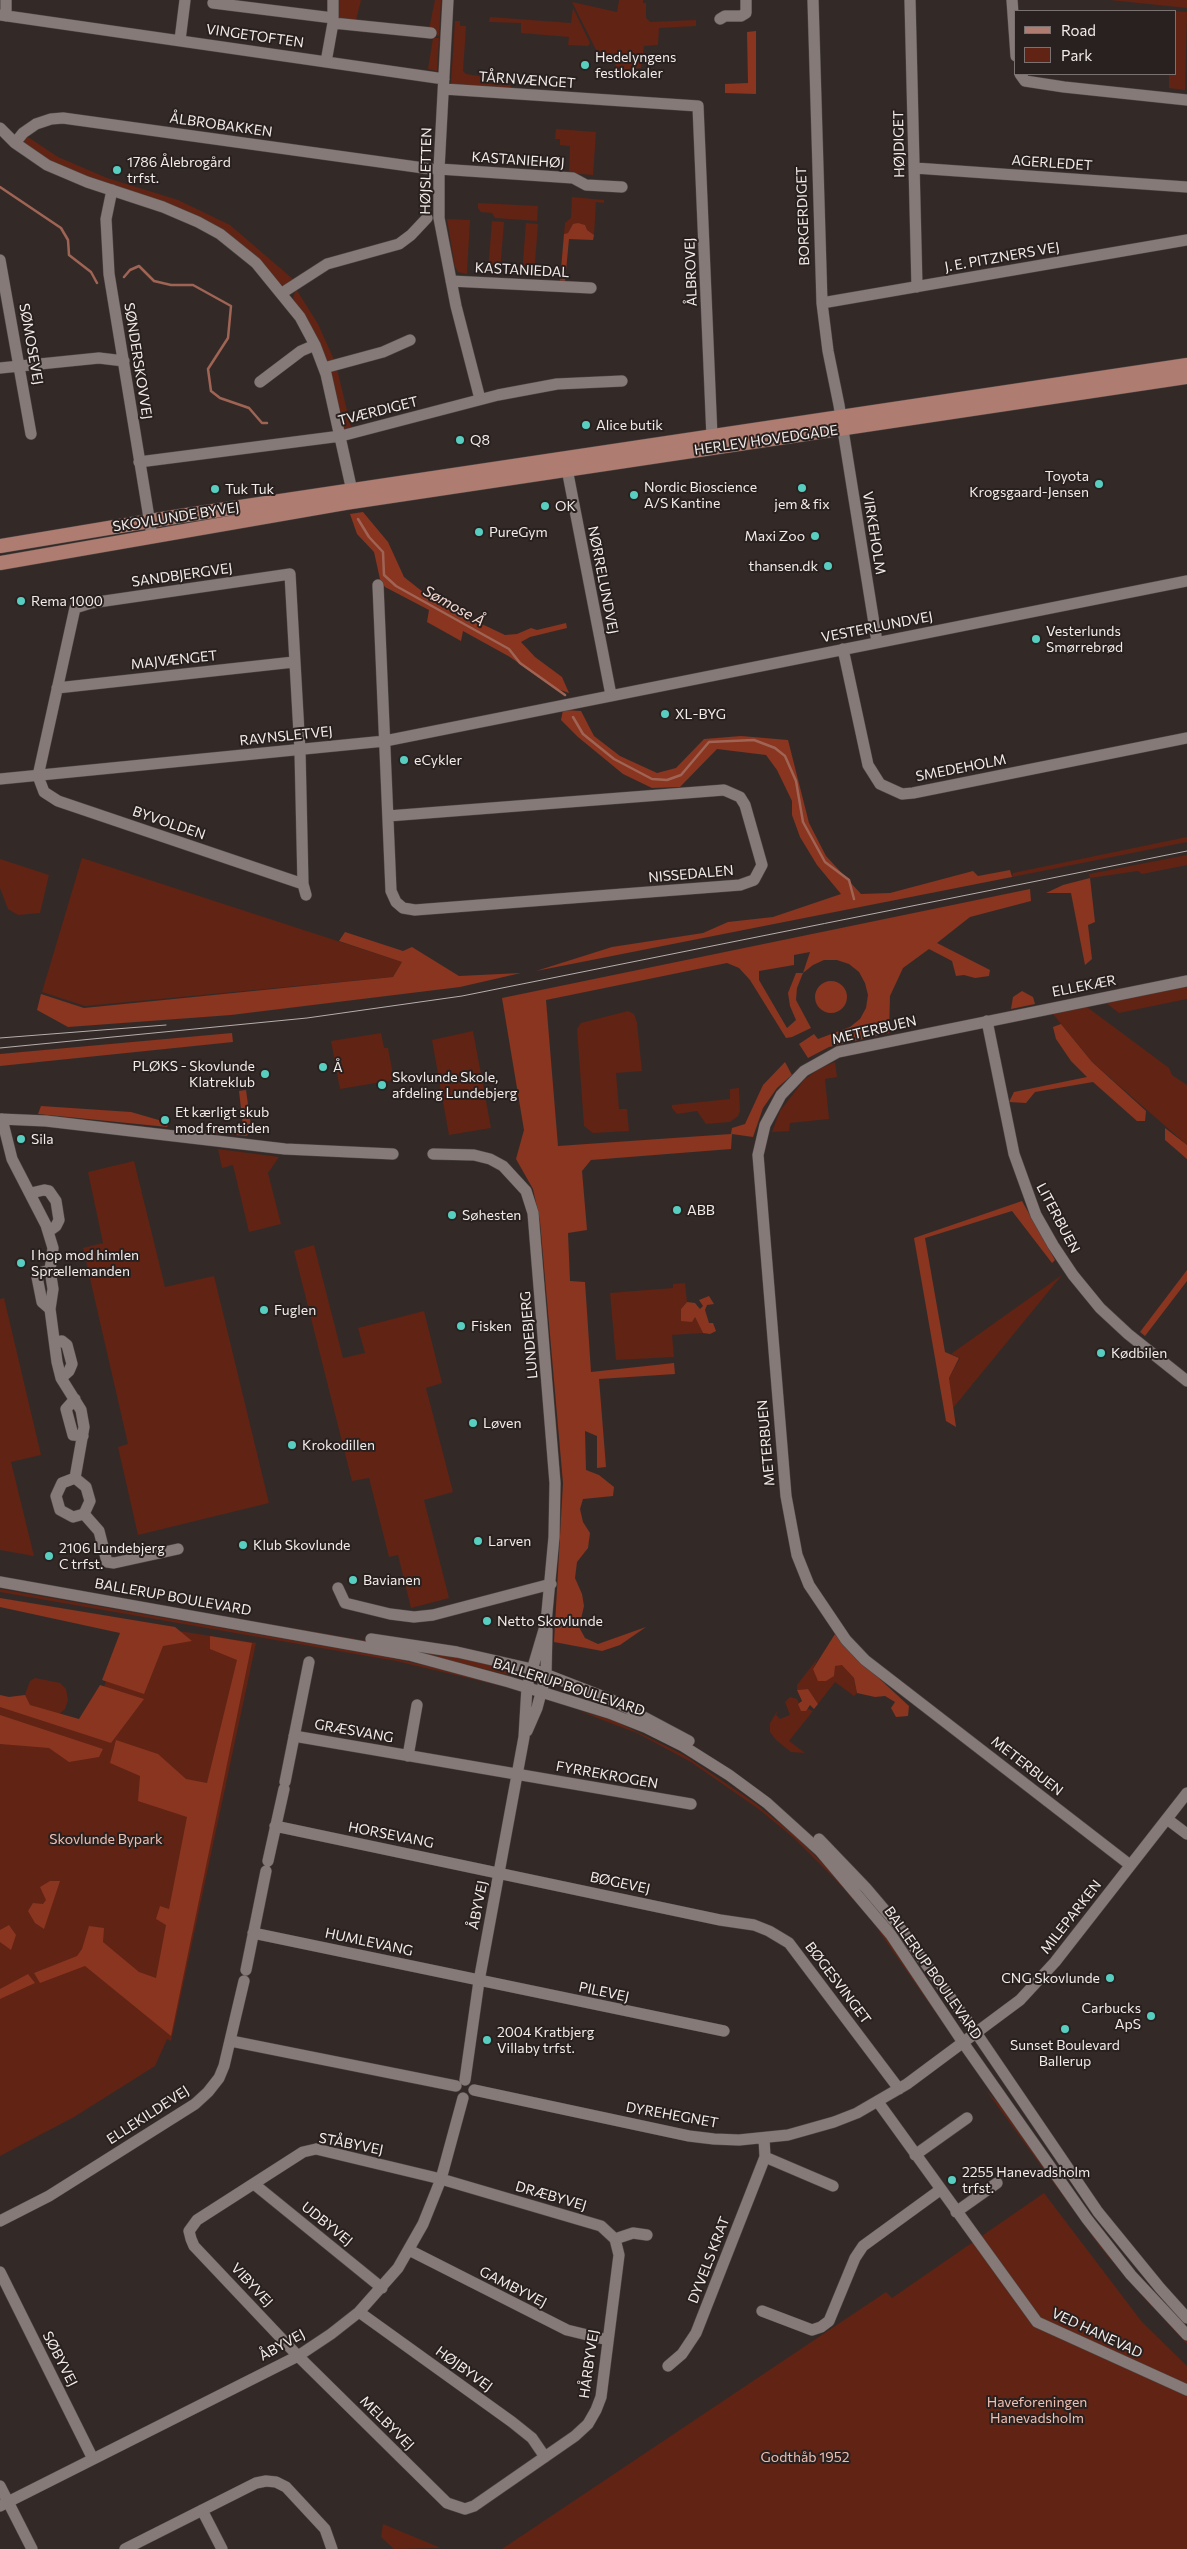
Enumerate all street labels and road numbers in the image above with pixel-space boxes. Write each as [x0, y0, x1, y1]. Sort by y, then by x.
street label: VINGETOFTEN [205, 21, 305, 51]
street label: TÅRNVÆNGET [478, 68, 576, 92]
street label: ÅLBROBAKKEN [169, 109, 273, 141]
street label: HØJDIGET [890, 110, 908, 178]
street label: HØJSLETTEN [417, 127, 435, 215]
street label: KASTANIEHØJ [471, 148, 565, 172]
street label: AGERLEDET [1011, 152, 1093, 174]
street label: BORGERDIGET [793, 166, 813, 266]
street label: ÅLBROVEJ [681, 237, 701, 307]
street label: J. E. PITZNERS VEJ [943, 239, 1061, 275]
street label: KASTANIEDAL [474, 259, 570, 281]
street label: SØNDERSKOVVEJ [120, 301, 156, 421]
street label: SØMOSEVEJ [16, 302, 46, 386]
street label: TVÆRDIGET [336, 393, 420, 429]
street label: HERLEV HOVEDGADE [693, 422, 839, 458]
street label: VIRKEHOLM [859, 490, 889, 576]
street label: SKOVLUNDE BYVEJ [112, 499, 240, 535]
street label: NØRRELUNDVEJ [584, 525, 622, 635]
street label: SANDBJERGVEJ [131, 560, 233, 590]
street label: VESTERLUNDVEJ [820, 608, 934, 646]
street label: MAJVÆNGET [130, 647, 218, 673]
street label: RAVNSLETVEJ [239, 723, 333, 749]
street label: SMEDEHOLM [914, 751, 1008, 785]
street label: BYVOLDEN [130, 803, 208, 843]
street label: NISSEDALEN [648, 862, 734, 886]
street label: ELLEKÆR [1050, 972, 1118, 1000]
street label: METERBUEN [830, 1012, 918, 1048]
street label: LITERBUEN [1033, 1180, 1083, 1256]
street label: LUNDEBJERG [517, 1290, 541, 1380]
street label: METERBUEN [754, 1399, 778, 1487]
street label: BALLERUP BOULEVARD [93, 1575, 253, 1619]
street label: BALLERUP BOULEVARD [491, 1654, 647, 1720]
street label: GRÆSVANG [313, 1716, 395, 1746]
street label: METERBUEN [988, 1733, 1066, 1799]
street label: FYRREKROGEN [555, 1758, 659, 1792]
street label: HORSEVANG [347, 1818, 435, 1852]
street label: BØGEVEJ [588, 1868, 652, 1898]
street label: MILEPARKEN [1037, 1877, 1105, 1957]
street label: ÅBYVEJ [465, 1879, 491, 1931]
street label: BALLERUP BOULEVARD [881, 1903, 985, 2043]
street label: HUMLEVANG [324, 1924, 414, 1960]
street label: BØGESVINGET [802, 1939, 874, 2027]
street label: PILEVEJ [577, 1978, 631, 2006]
street label: ELLEKILDEVEJ [104, 2082, 192, 2148]
street label: DYREHEGNET [625, 2099, 719, 2131]
street label: STÅBYVEJ [317, 2130, 385, 2158]
street label: DRÆBYVEJ [513, 2178, 589, 2214]
street label: UDBYVEJ [298, 2198, 356, 2250]
street label: DYVELS KRAT [685, 2214, 733, 2306]
street label: VIBYVEJ [228, 2260, 276, 2310]
street label: GAMBYVEJ [477, 2263, 549, 2311]
street label: VED HANEVAD [1049, 2305, 1145, 2361]
street label: ÅBYVEJ [256, 2326, 308, 2364]
street label: HÅRBYVEJ [576, 2328, 602, 2400]
street label: SØBYVEJ [39, 2329, 81, 2389]
street label: HØJBYVEJ [432, 2343, 496, 2395]
street label: MELBYVEJ [356, 2392, 418, 2454]

